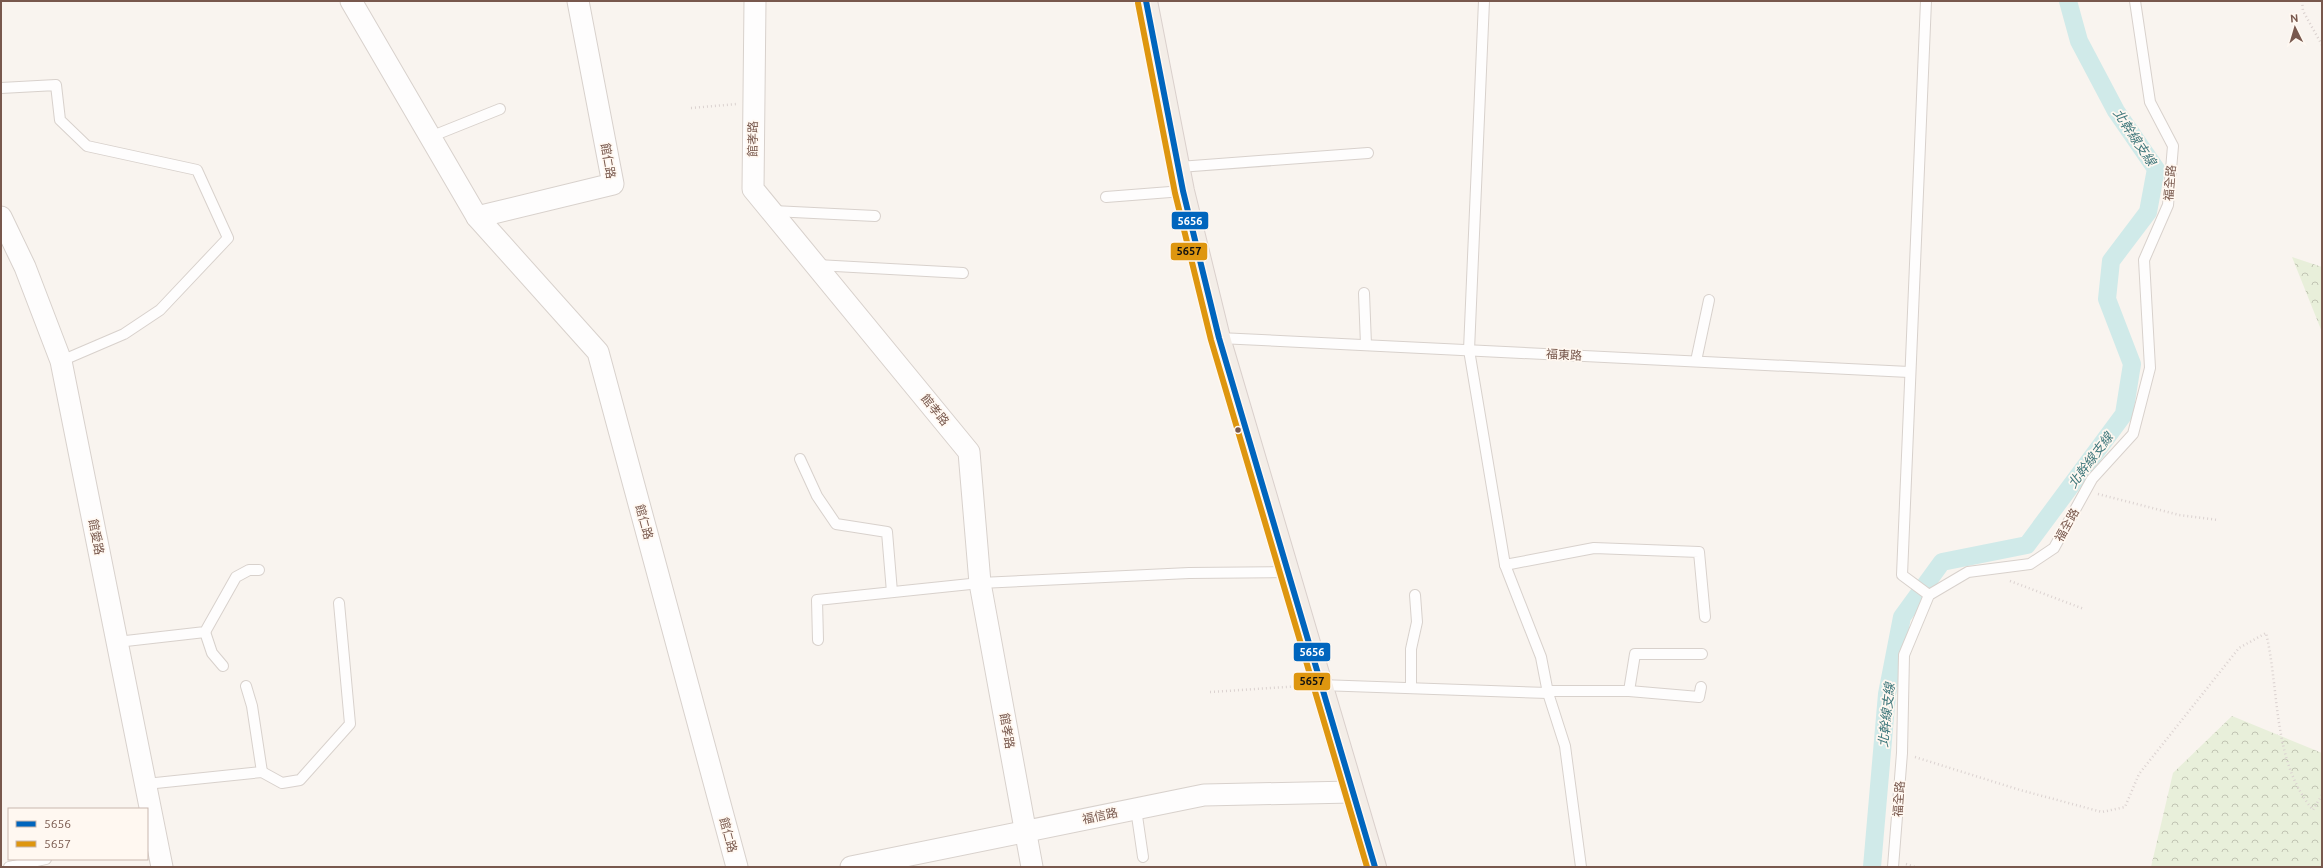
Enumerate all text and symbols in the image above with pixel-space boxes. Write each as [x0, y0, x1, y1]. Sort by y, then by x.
north arrow [2275, 8, 2315, 48]
text: N [2290, 12, 2299, 24]
water label: 北幹線支線 [2111, 106, 2160, 170]
street label: 館孝路 [746, 121, 759, 157]
street label: 館仁路 [599, 142, 618, 180]
street label: 福全路 [2161, 164, 2178, 201]
line badge: 5656 [1171, 211, 1209, 230]
text: 5656 [1178, 215, 1202, 227]
line badge: 5657 [1170, 242, 1208, 261]
text: 5657 [1177, 245, 1201, 257]
street label: 福東路 [1546, 347, 1582, 362]
street label: 館孝路 [919, 392, 952, 428]
unlabelled marker [1233, 425, 1243, 435]
water label: 北幹線支線 [2065, 428, 2116, 490]
street label: 館仁路 [634, 503, 655, 541]
street label: 福全路 [2052, 506, 2081, 544]
street label: 館愛路 [87, 518, 106, 556]
line badge: 5656 [1293, 642, 1331, 662]
text: 5656 [1300, 646, 1324, 658]
line badge: 5657 [1293, 672, 1331, 691]
text: 5657 [1300, 675, 1324, 687]
water label: 北幹線支線 [1876, 680, 1897, 748]
street label: 館孝路 [998, 712, 1017, 750]
street label: 福全路 [1891, 781, 1906, 817]
street label: 福信路 [1081, 805, 1119, 826]
legend [8, 808, 148, 860]
street label: 館仁路 [718, 816, 739, 854]
text: 5656 [44, 817, 71, 830]
text: 5657 [44, 837, 71, 850]

